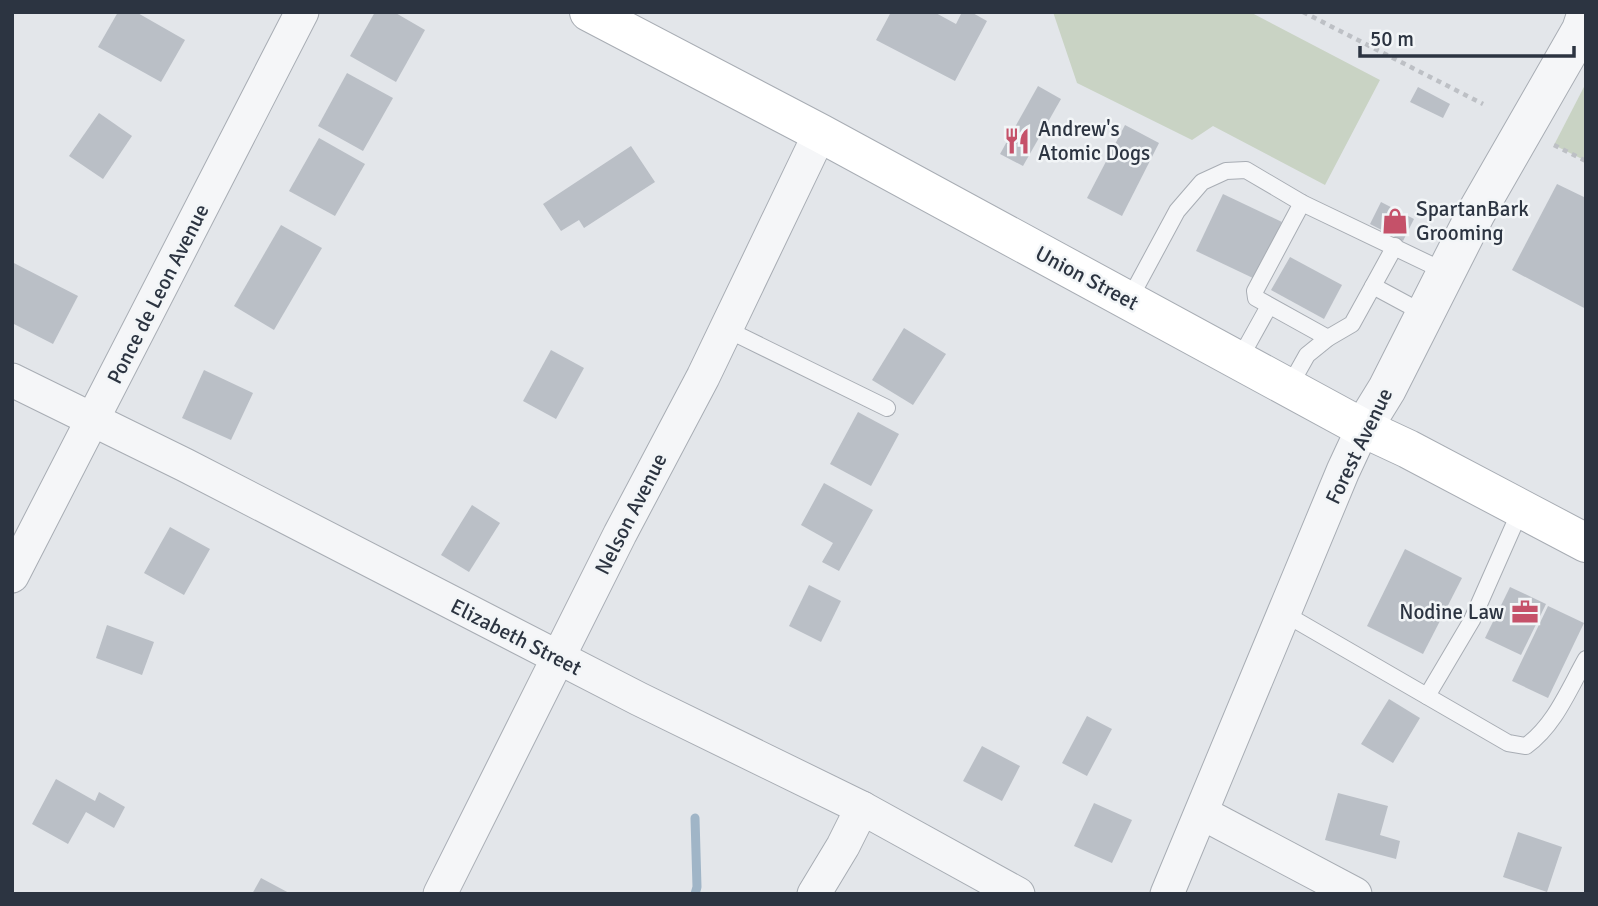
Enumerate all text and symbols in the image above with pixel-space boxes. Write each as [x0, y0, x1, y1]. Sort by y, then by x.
scale bar [1360, 14, 1574, 58]
text: 50 m [1370, 26, 1414, 52]
place label: Andrew's Atomic Dogs [1038, 116, 1150, 166]
restaurant icon: Andrew's Atomic Dogs [1002, 126, 1032, 156]
place label: SpartanBark Grooming [1416, 196, 1529, 246]
street label: Ponce de Leon Avenue [101, 200, 215, 388]
shop icon: SpartanBark Grooming [1380, 206, 1410, 236]
street label: Union Street [1031, 240, 1143, 316]
street label: Forest Avenue [1320, 384, 1398, 508]
street label: Nelson Avenue [589, 449, 673, 579]
street label: Elizabeth Street [446, 593, 586, 681]
office icon: Nodine Law [1510, 597, 1540, 627]
place label: Nodine Law [1399, 599, 1504, 625]

